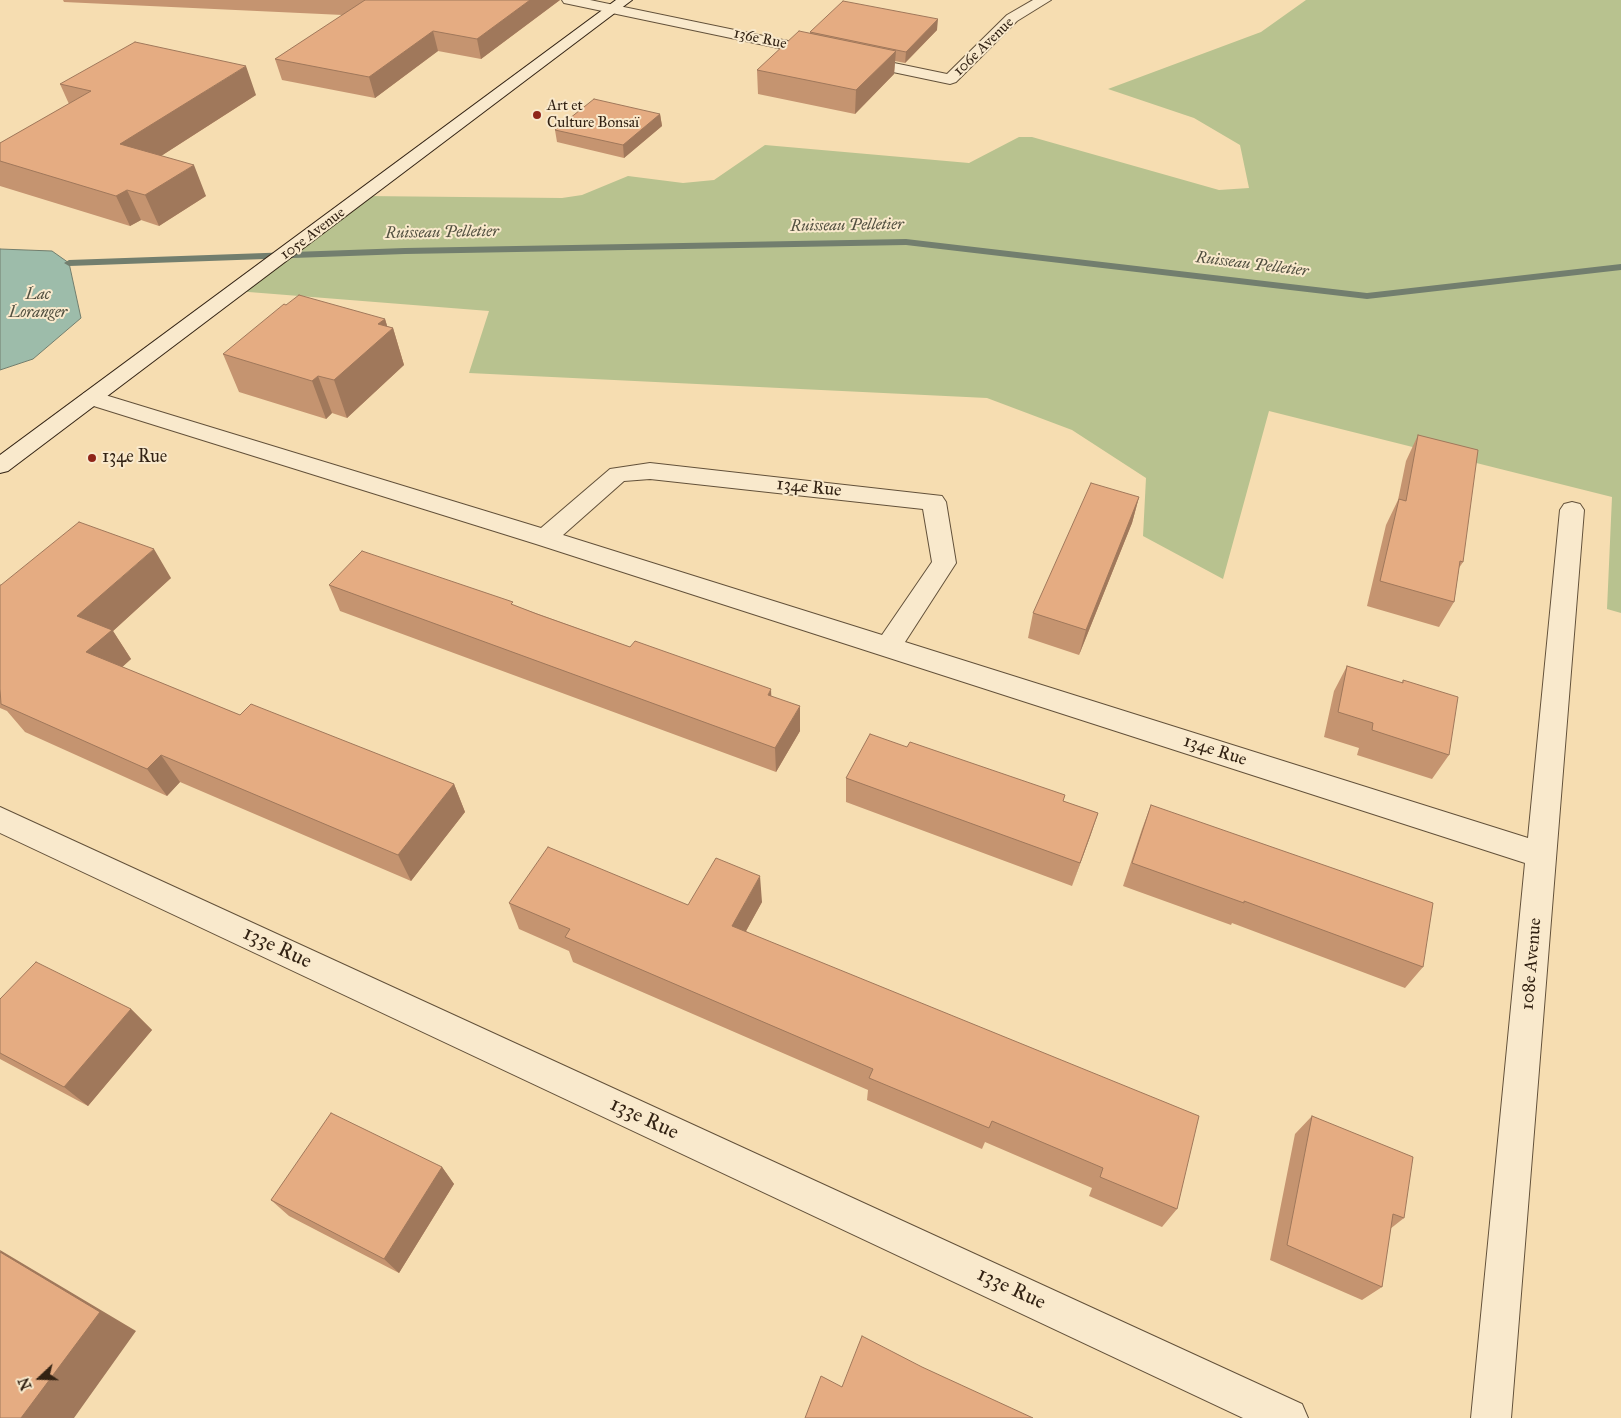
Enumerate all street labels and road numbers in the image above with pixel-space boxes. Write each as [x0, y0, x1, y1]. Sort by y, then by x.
street label: 106e Avenue [950, 14, 1018, 80]
street label: 136e Rue [732, 25, 788, 53]
street label: 105e Avenue [277, 204, 349, 264]
street label: 134e Rue [775, 474, 843, 502]
street label: 134e Rue [1181, 731, 1249, 771]
street label: 108e Avenue [1517, 917, 1547, 1011]
street label: 133e Rue [239, 921, 315, 975]
street label: 133e Rue [606, 1092, 682, 1146]
street label: 133e Rue [973, 1262, 1049, 1316]

